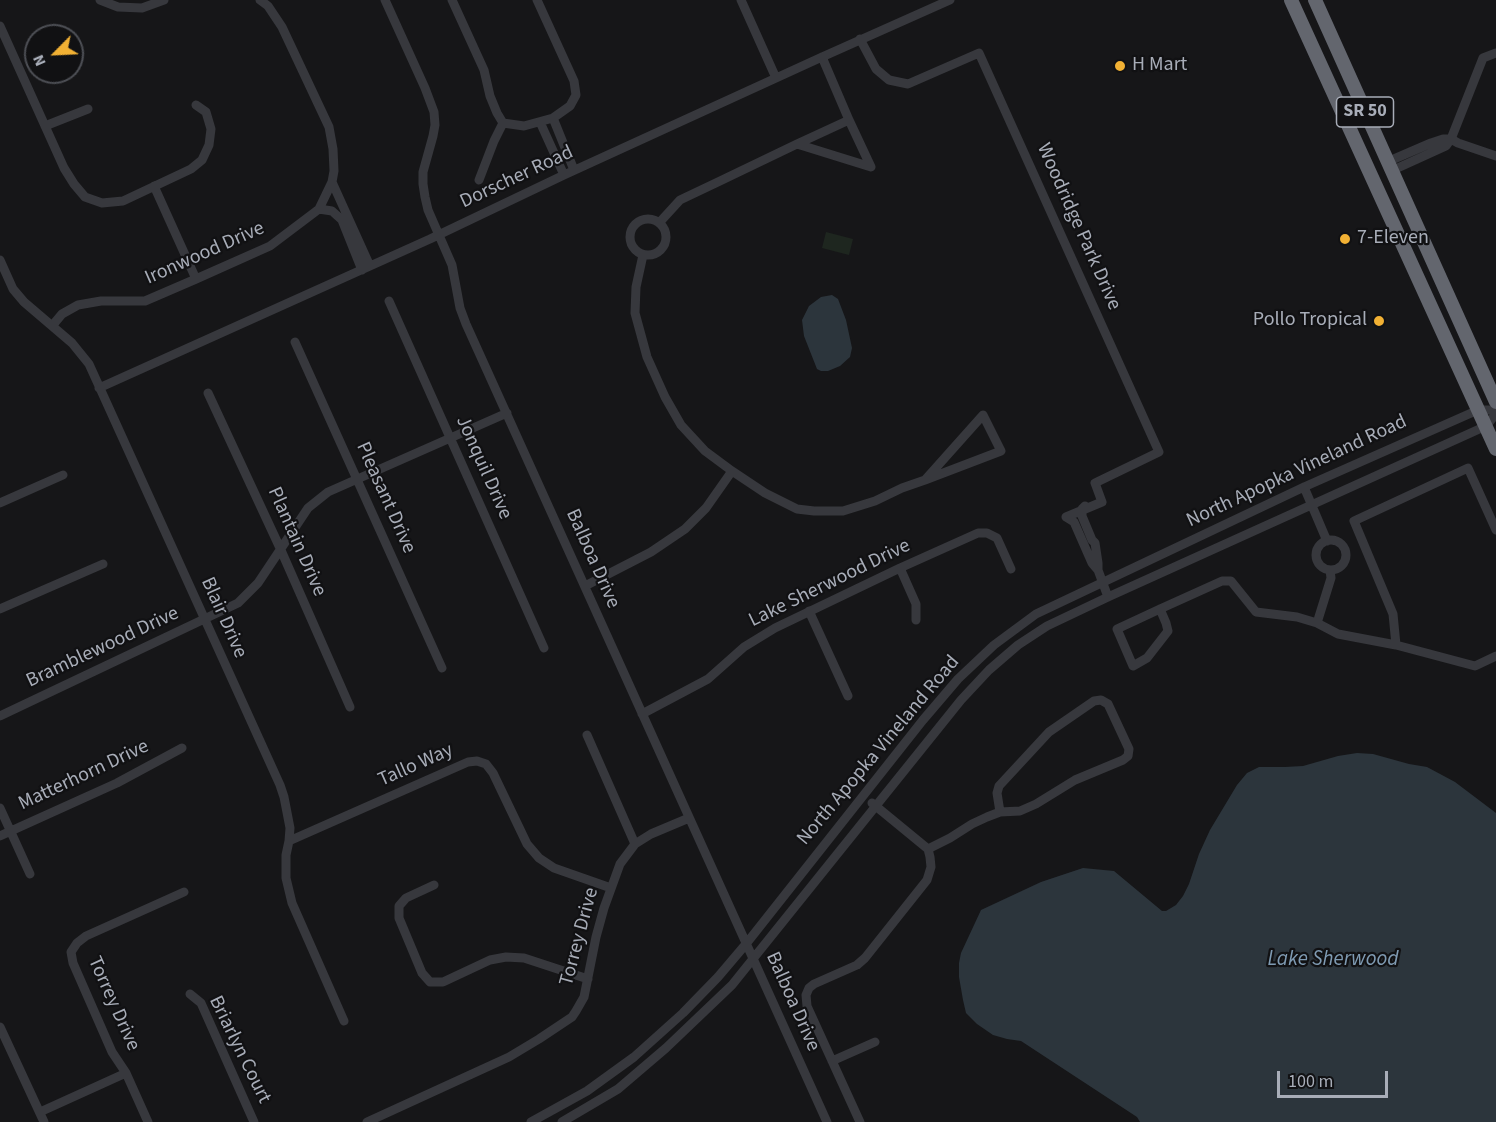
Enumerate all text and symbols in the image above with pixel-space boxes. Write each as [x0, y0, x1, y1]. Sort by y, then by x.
north arrow [24, 24, 84, 84]
text: N [27, 51, 52, 70]
place label: H Mart [1132, 54, 1187, 78]
marker: H Mart [1113, 59, 1127, 73]
road number: SR 50 [1336, 97, 1394, 127]
street label: Woodridge Park Drive [1030, 140, 1126, 314]
street label: Dorscher Road [457, 141, 577, 215]
street label: Ironwood Drive [142, 217, 268, 291]
place label: 7-Eleven [1357, 227, 1429, 251]
marker: 7-Eleven [1338, 232, 1352, 246]
place label: Pollo Tropical [1253, 309, 1367, 333]
marker: Pollo Tropical [1372, 314, 1386, 328]
street label: North Apopka Vineland Road [1183, 410, 1411, 534]
street label: Jonquil Drive [450, 413, 516, 523]
street label: Pleasant Drive [350, 438, 420, 558]
street label: Plantain Drive [261, 484, 331, 600]
street label: Balboa Drive [559, 506, 625, 612]
street label: Lake Sherwood Drive [745, 535, 915, 633]
street label: Blair Drive [195, 574, 251, 662]
street label: Bramblewood Drive [23, 602, 183, 694]
street label: North Apopka Vineland Road [793, 651, 965, 851]
street label: Matterhorn Drive [15, 735, 153, 817]
street label: Tallo Way [375, 739, 457, 793]
street label: Torrey Drive [555, 885, 605, 989]
water label: Lake Sherwood [1267, 947, 1399, 973]
street label: Balboa Drive [759, 949, 825, 1055]
street label: Torrey Drive [82, 953, 144, 1055]
street label: Briarlyn Court [203, 992, 275, 1108]
scale bar [1280, 1059, 1391, 1097]
text: 100 m [1288, 1069, 1333, 1094]

